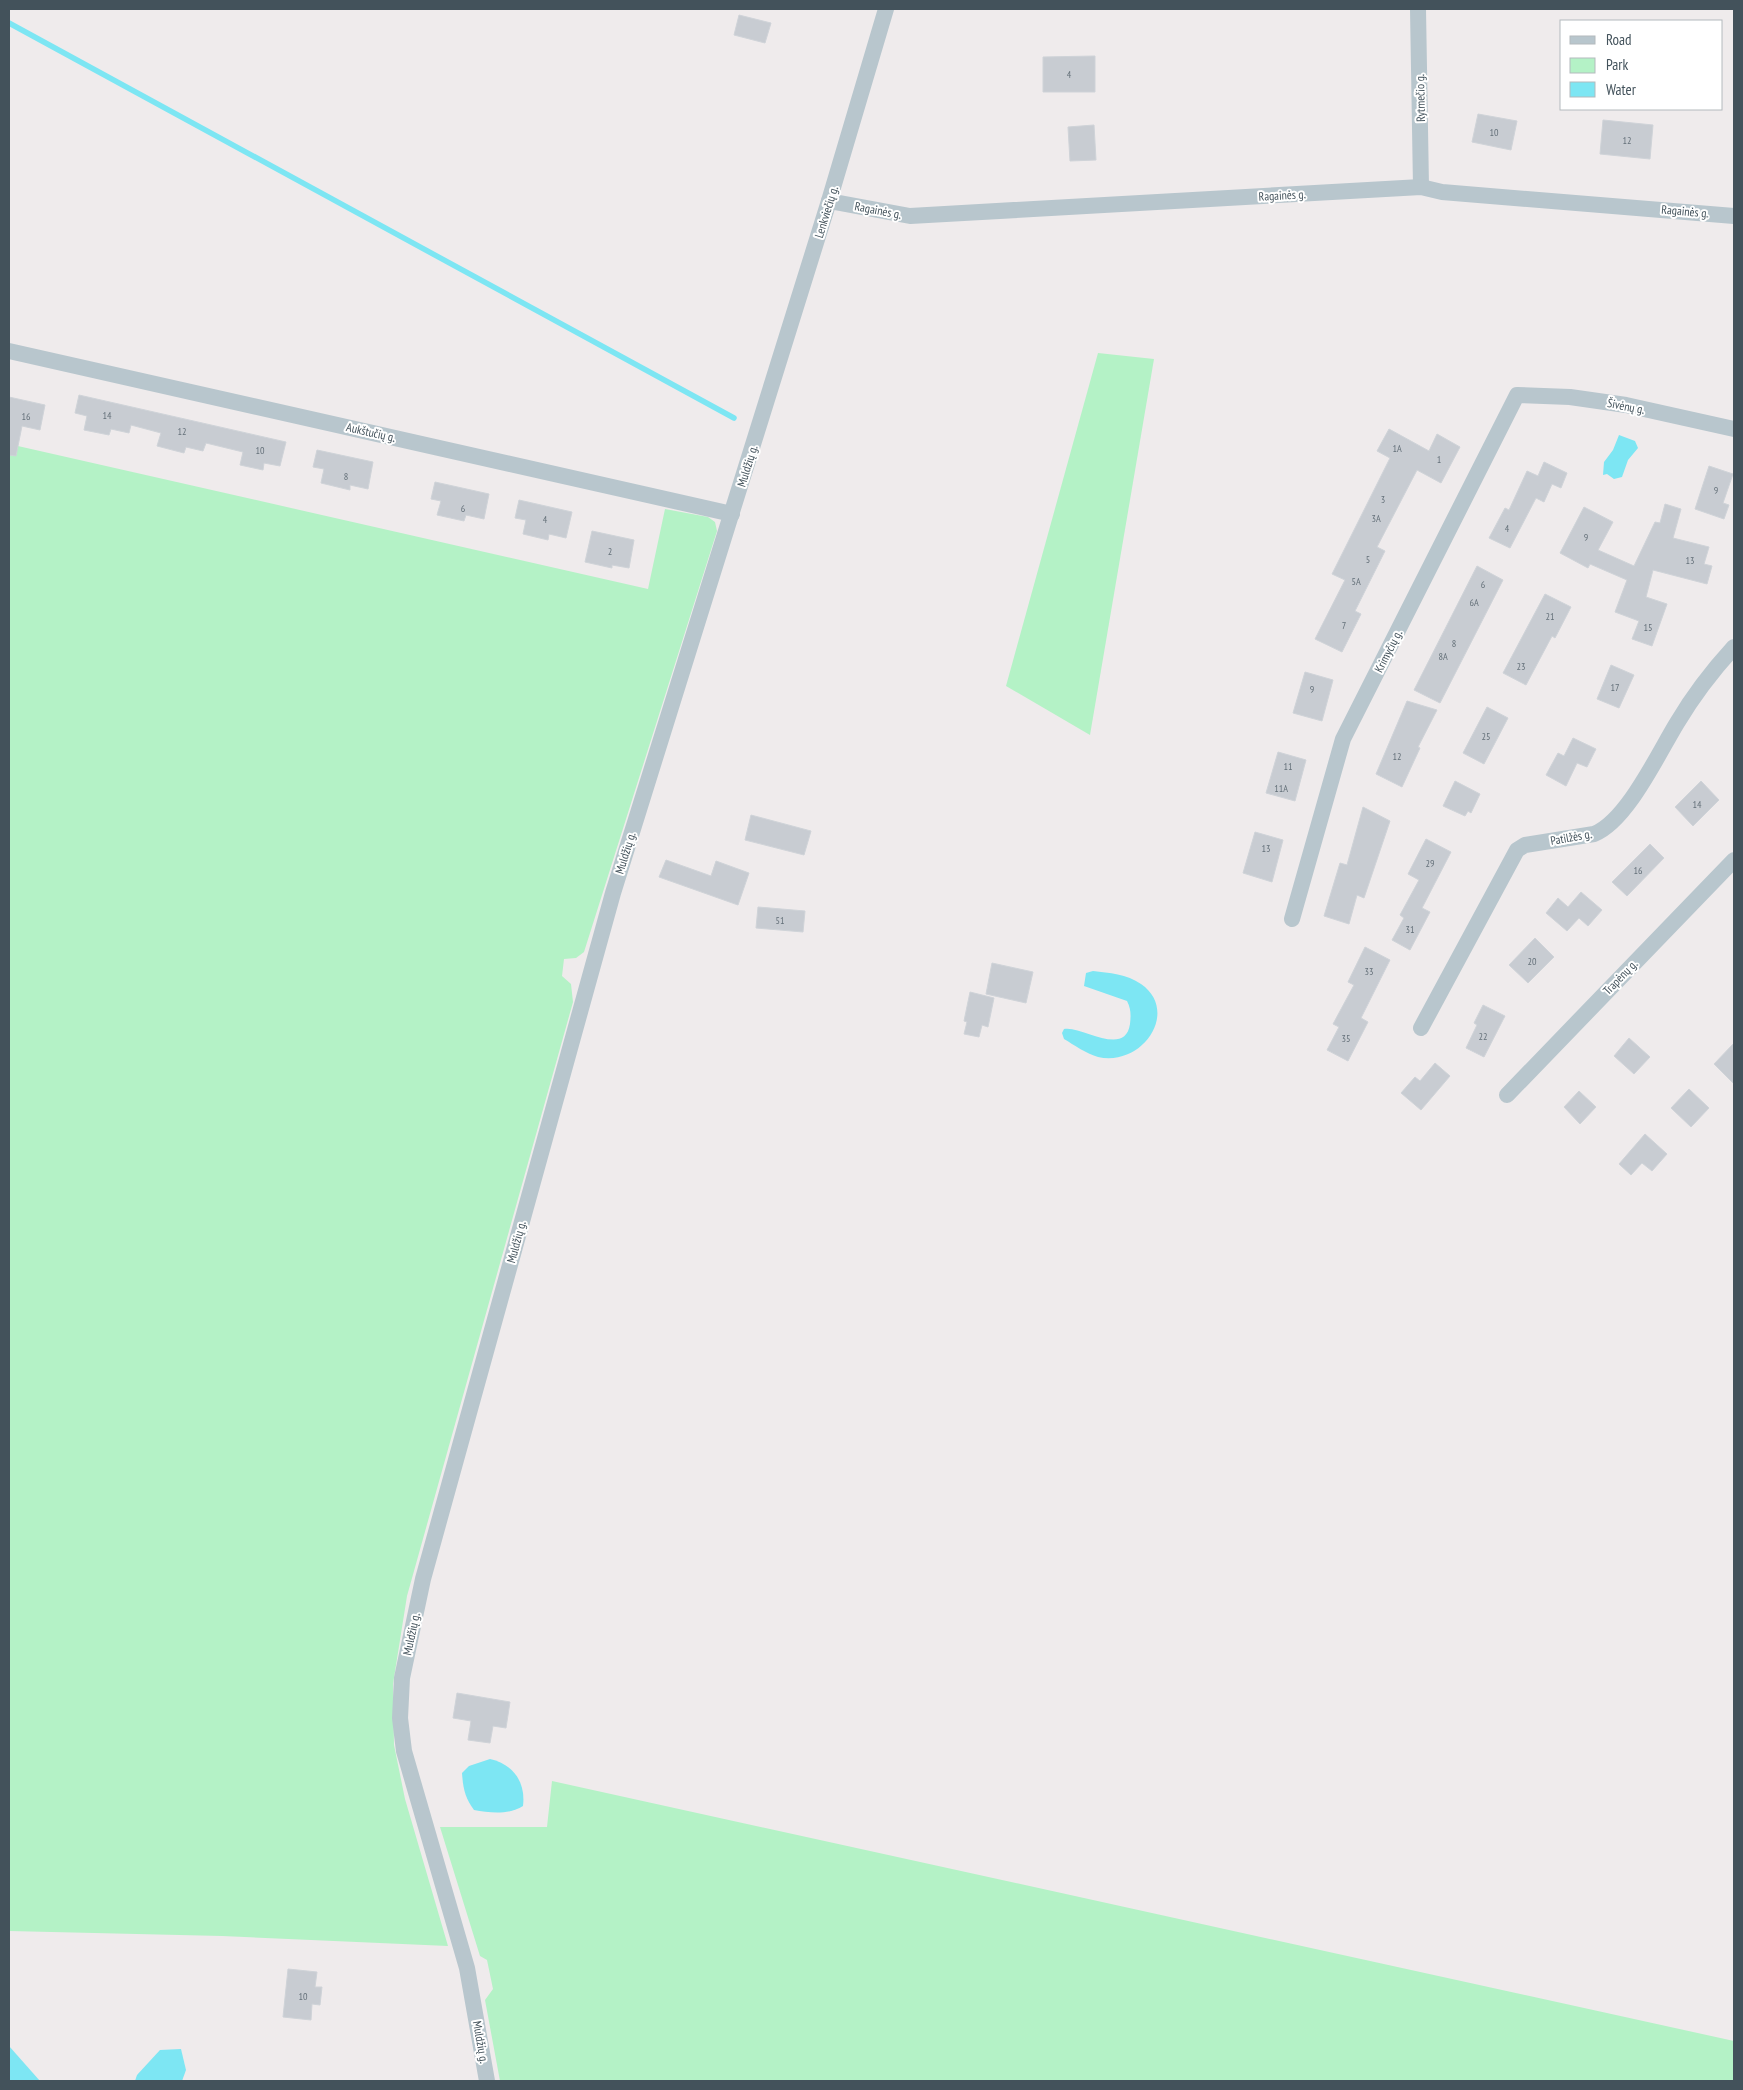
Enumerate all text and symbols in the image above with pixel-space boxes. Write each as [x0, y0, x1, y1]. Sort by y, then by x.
legend [1560, 20, 1723, 110]
text: Road [1606, 30, 1632, 49]
text: Park [1606, 55, 1628, 74]
house number: 4 [1067, 68, 1072, 81]
street label: Rytmečio g. [1412, 74, 1428, 122]
text: Water [1606, 80, 1637, 99]
house number: 10 [1490, 126, 1499, 139]
house number: 12 [1623, 134, 1632, 147]
street label: Lenkviečių g. [811, 184, 841, 240]
street label: Ragainės g. [1258, 186, 1306, 204]
street label: Ragainės g. [853, 198, 903, 222]
street label: Ragainės g. [1661, 201, 1709, 221]
street label: Šivėnų g. [1606, 395, 1646, 417]
house number: 14 [103, 409, 112, 422]
house number: 16 [22, 410, 31, 423]
street label: Aukštučių g. [345, 419, 397, 445]
house number: 12 [178, 425, 187, 438]
house number: 1A [1392, 442, 1402, 455]
street label: Muldžių g. [734, 443, 760, 489]
house number: 10 [256, 444, 265, 457]
house number: 1 [1437, 453, 1441, 466]
house number: 8 [344, 470, 348, 483]
house number: 9 [1714, 484, 1718, 497]
house number: 3 [1381, 493, 1385, 506]
house number: 6 [461, 502, 466, 515]
house number: 3A [1371, 512, 1381, 525]
house number: 4 [543, 513, 548, 526]
house number: 4 [1505, 522, 1510, 535]
house number: 9 [1584, 531, 1588, 544]
house number: 2 [608, 545, 612, 558]
house number: 5 [1366, 553, 1370, 566]
house number: 13 [1686, 554, 1695, 567]
house number: 5A [1351, 575, 1361, 588]
house number: 6 [1481, 578, 1486, 591]
house number: 6A [1469, 596, 1479, 609]
house number: 21 [1546, 610, 1555, 623]
house number: 7 [1342, 619, 1346, 632]
house number: 15 [1644, 621, 1653, 634]
street label: Krimyčių g. [1371, 627, 1405, 675]
house number: 8 [1452, 637, 1456, 650]
house number: 8A [1438, 650, 1448, 663]
house number: 23 [1517, 660, 1526, 673]
house number: 17 [1611, 681, 1620, 694]
house number: 9 [1310, 683, 1314, 696]
house number: 25 [1482, 730, 1491, 743]
house number: 12 [1393, 750, 1402, 763]
house number: 11 [1284, 760, 1293, 773]
house number: 11A [1274, 782, 1288, 795]
house number: 14 [1693, 798, 1702, 811]
street label: Patilžės g. [1549, 826, 1593, 848]
street label: Muldžių g. [612, 830, 638, 876]
house number: 13 [1262, 842, 1271, 855]
house number: 29 [1426, 857, 1435, 870]
house number: 16 [1634, 864, 1643, 877]
house number: 51 [776, 914, 785, 927]
house number: 31 [1406, 923, 1415, 936]
house number: 20 [1528, 955, 1537, 968]
street label: Trapėnų g. [1600, 956, 1640, 998]
house number: 33 [1365, 965, 1374, 978]
house number: 22 [1479, 1030, 1488, 1043]
house number: 35 [1342, 1032, 1351, 1045]
street label: Muldžių g. [503, 1219, 529, 1265]
street label: Muldžių g. [399, 1611, 423, 1657]
house number: 10 [299, 1990, 308, 2003]
street label: Muldžių g. [470, 2020, 492, 2064]

